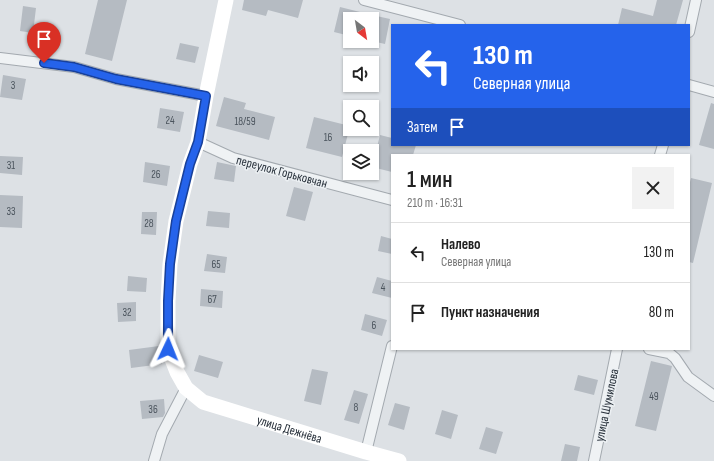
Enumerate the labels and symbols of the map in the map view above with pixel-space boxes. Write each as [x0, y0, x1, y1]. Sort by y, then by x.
north arrow [343, 12, 379, 48]
pin [27, 22, 61, 63]
house number: 3 [11, 79, 16, 92]
house number: 24 [165, 114, 175, 127]
house number: 18/59 [234, 115, 256, 128]
house number: 16 [324, 131, 333, 144]
street label: переулок Горьковчан [234, 152, 329, 192]
house number: 31 [7, 159, 15, 172]
house number: 26 [151, 168, 161, 181]
house number: 33 [6, 205, 16, 218]
house number: 28 [144, 217, 154, 230]
house number: 65 [211, 258, 221, 271]
house number: 4 [381, 281, 386, 294]
house number: 67 [207, 293, 217, 306]
house number: 32 [122, 306, 132, 319]
house number: 6 [372, 319, 377, 332]
position arrow [147, 328, 189, 370]
street label: улица Шумилова [591, 367, 623, 443]
house number: 49 [649, 390, 659, 403]
house number: 8 [354, 401, 359, 414]
house number: 36 [148, 403, 158, 416]
street label: улица Дежнёва [255, 412, 324, 447]

